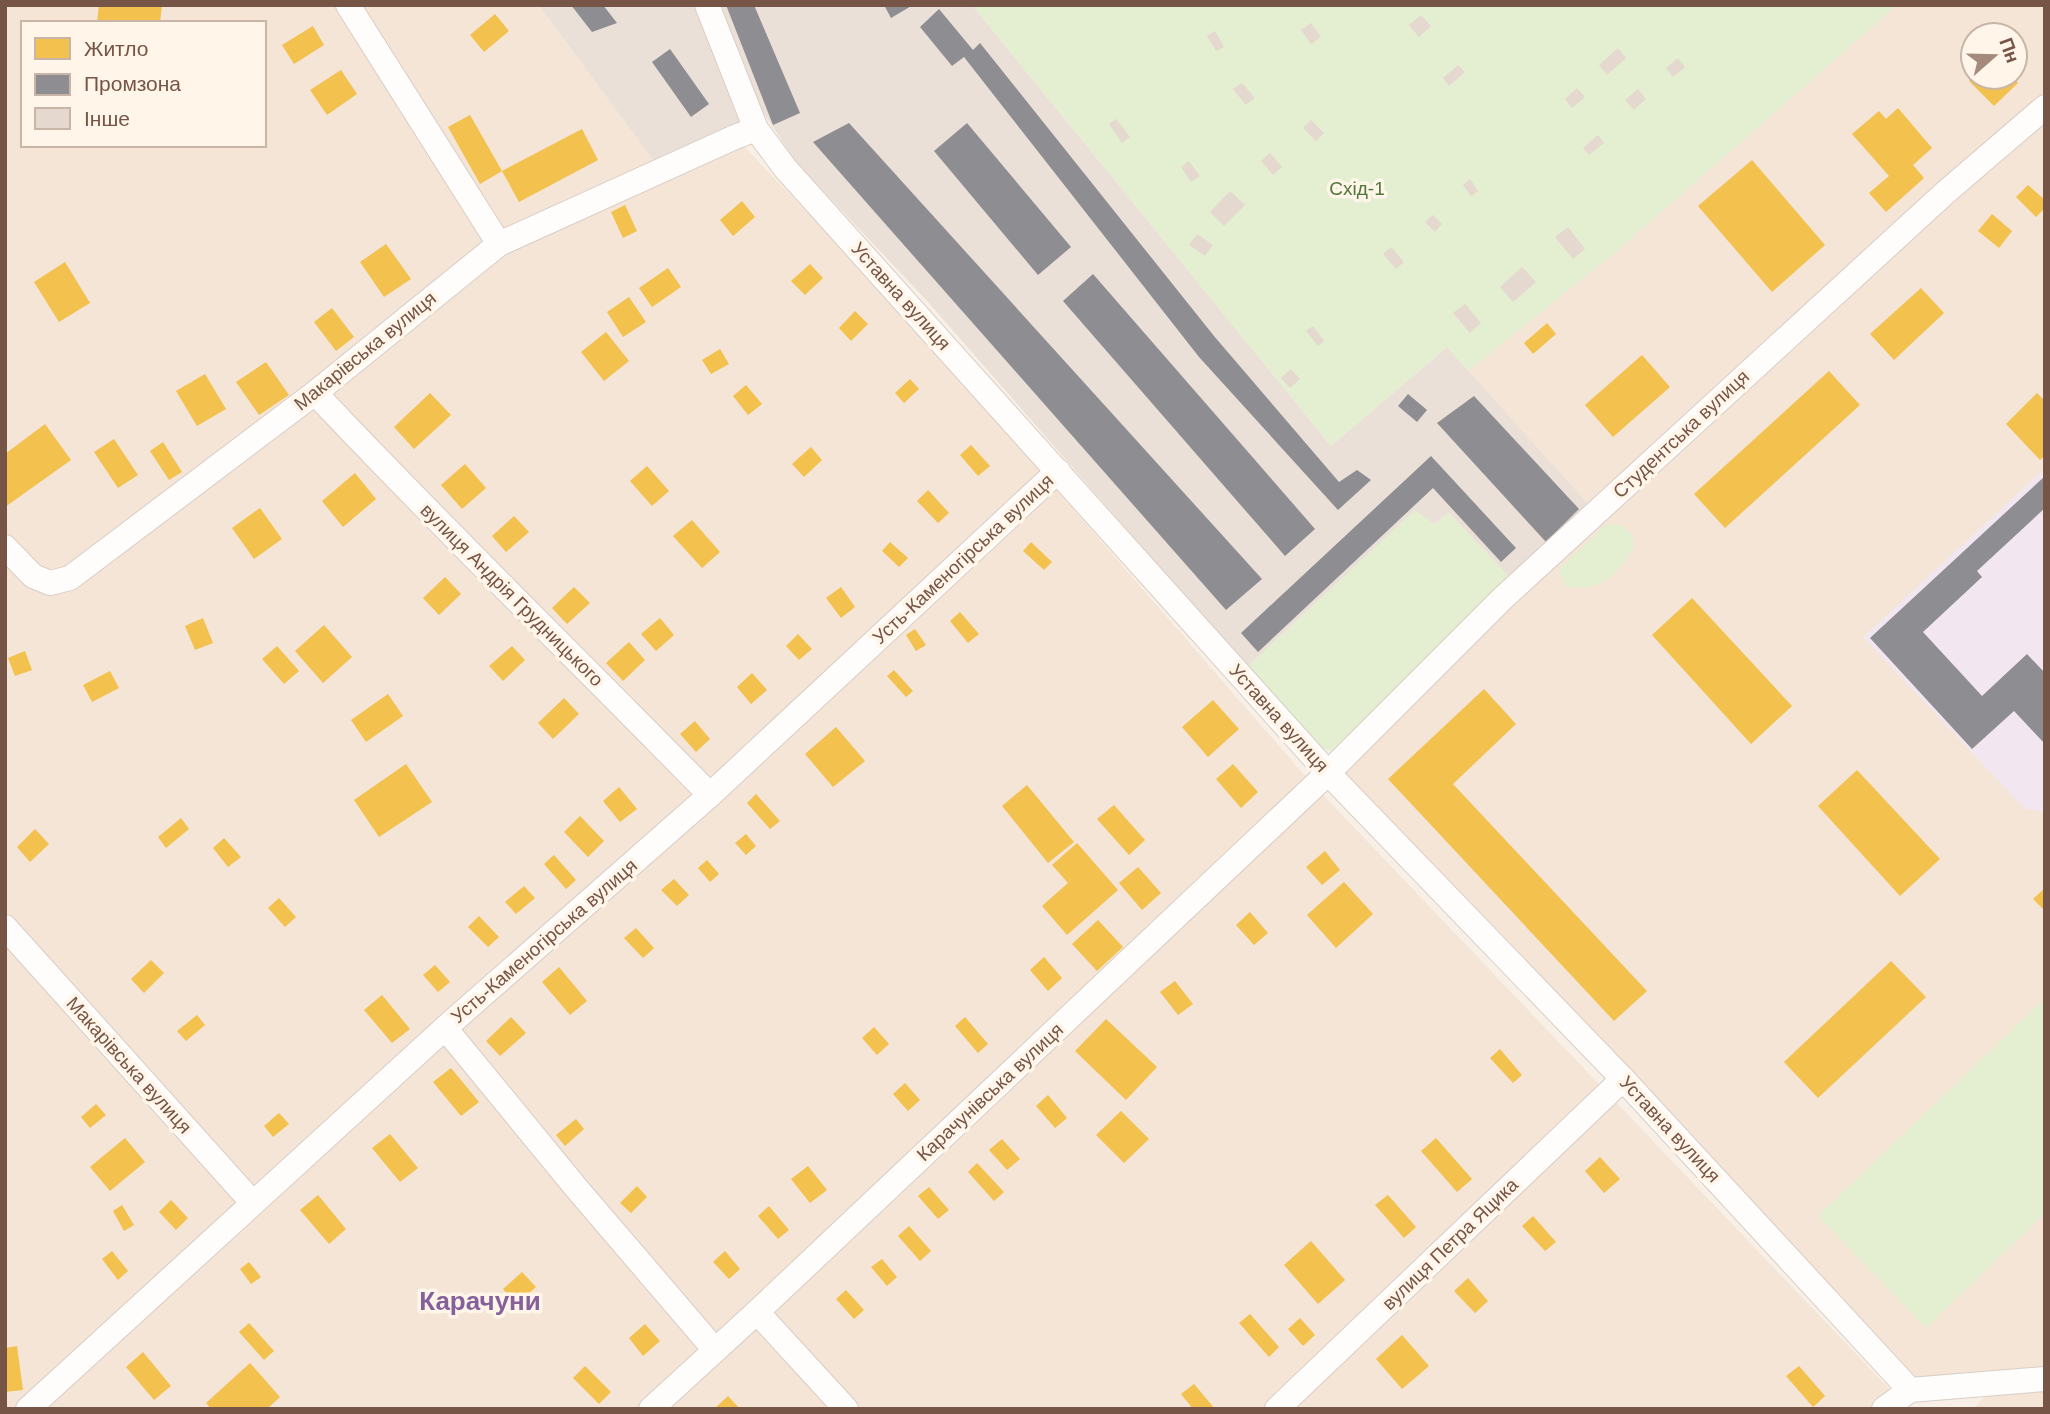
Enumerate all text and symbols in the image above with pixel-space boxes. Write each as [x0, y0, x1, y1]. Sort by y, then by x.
legend [21, 21, 266, 147]
north arrow [1959, 21, 2029, 91]
text: Пн [1995, 35, 2024, 66]
text: Житло [84, 37, 148, 60]
text: Промзона [84, 72, 181, 95]
text: Інше [84, 107, 130, 130]
park label: Схід-1 [1329, 178, 1385, 199]
street label: Уставна вулиця [847, 238, 955, 354]
street label: Макарівська вулиця [290, 287, 440, 415]
street label: Студентська вулиця [1609, 366, 1753, 502]
street label: Усть-Каменогірська вулиця [868, 470, 1058, 648]
street label: вулиця Андрія Грудницького [417, 500, 607, 690]
street label: Уставна вулиця [1225, 660, 1333, 776]
street label: Усть-Каменогірська вулиця [447, 855, 641, 1027]
street label: Макарівська вулиця [62, 993, 196, 1137]
street label: Карачунівська вулиця [913, 1019, 1067, 1165]
street label: Уставна вулиця [1615, 1072, 1725, 1186]
street label: вулиця Петра Яцика [1378, 1174, 1522, 1314]
district label: Карачуни [419, 1286, 541, 1316]

